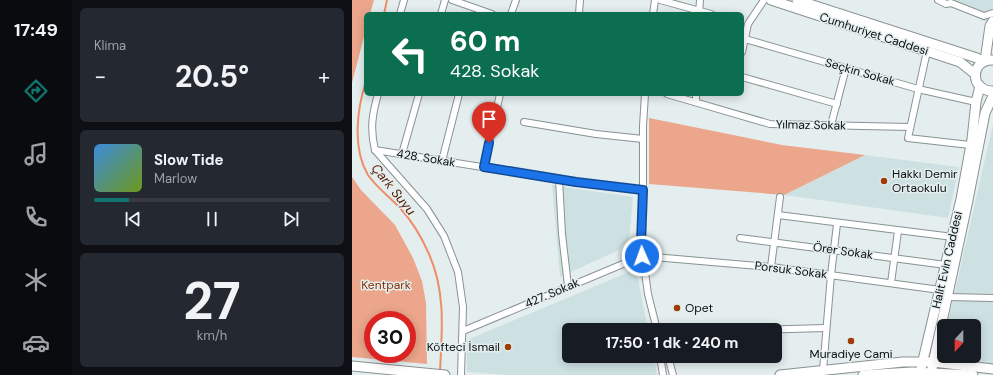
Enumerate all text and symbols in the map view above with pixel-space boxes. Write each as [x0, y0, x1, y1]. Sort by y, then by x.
street label: Cumhuriyet Caddesi [818, 9, 930, 59]
text: 17:49 [14, 18, 58, 42]
text: 60 m [450, 23, 520, 60]
icon: left [384, 28, 436, 80]
text: Klima [94, 37, 126, 54]
street label: Seçkin Sokak [823, 54, 897, 90]
text: 20.5° [175, 57, 249, 96]
text: 428. Sokak [450, 59, 539, 83]
text: − [94, 62, 106, 91]
text: + [318, 62, 330, 91]
icon: directions [22, 77, 50, 105]
pin [472, 102, 506, 143]
icon: arrive [478, 108, 500, 130]
street label: Yılmaz Sokak [776, 116, 846, 134]
icon: music [22, 140, 50, 168]
street label: 428. Sokak [395, 145, 457, 171]
text: Slow Tide [154, 150, 224, 170]
water label: Çark Suyu [368, 160, 420, 219]
place label: Hakkı Demir Ortaokulu [892, 166, 958, 196]
text: Marlow [154, 170, 197, 187]
marker: Hakkı Demir Ortaokulu [879, 176, 889, 186]
icon: phone [22, 203, 50, 231]
icon: previous [122, 208, 144, 230]
icon: pause [201, 208, 223, 230]
icon: next [280, 208, 302, 230]
street label: Halit Evin Caddesi [928, 210, 966, 310]
position arrow [621, 235, 663, 277]
street label: Örer Sokak [812, 239, 874, 263]
street label: Porsuk Sokak [754, 258, 828, 282]
icon: climate [22, 266, 50, 294]
text: 27 [183, 267, 241, 335]
street label: 427. Sokak [522, 274, 582, 312]
park label: Kentpark [361, 277, 411, 293]
place label: Opet [685, 300, 713, 316]
marker: Opet [672, 303, 682, 313]
speed limit sign: 30 [364, 311, 416, 363]
north arrow [937, 319, 981, 363]
map controls [937, 319, 981, 363]
text: km/h [197, 327, 227, 344]
icon: car [22, 329, 50, 357]
text: 17:50 · 1 dk · 240 m [606, 333, 738, 353]
marker: Muradiye Cami [846, 336, 856, 346]
place label: Köfteci İsmail [427, 339, 500, 355]
marker: Köfteci İsmail [503, 342, 513, 352]
place label: Muradiye Cami [810, 346, 892, 362]

